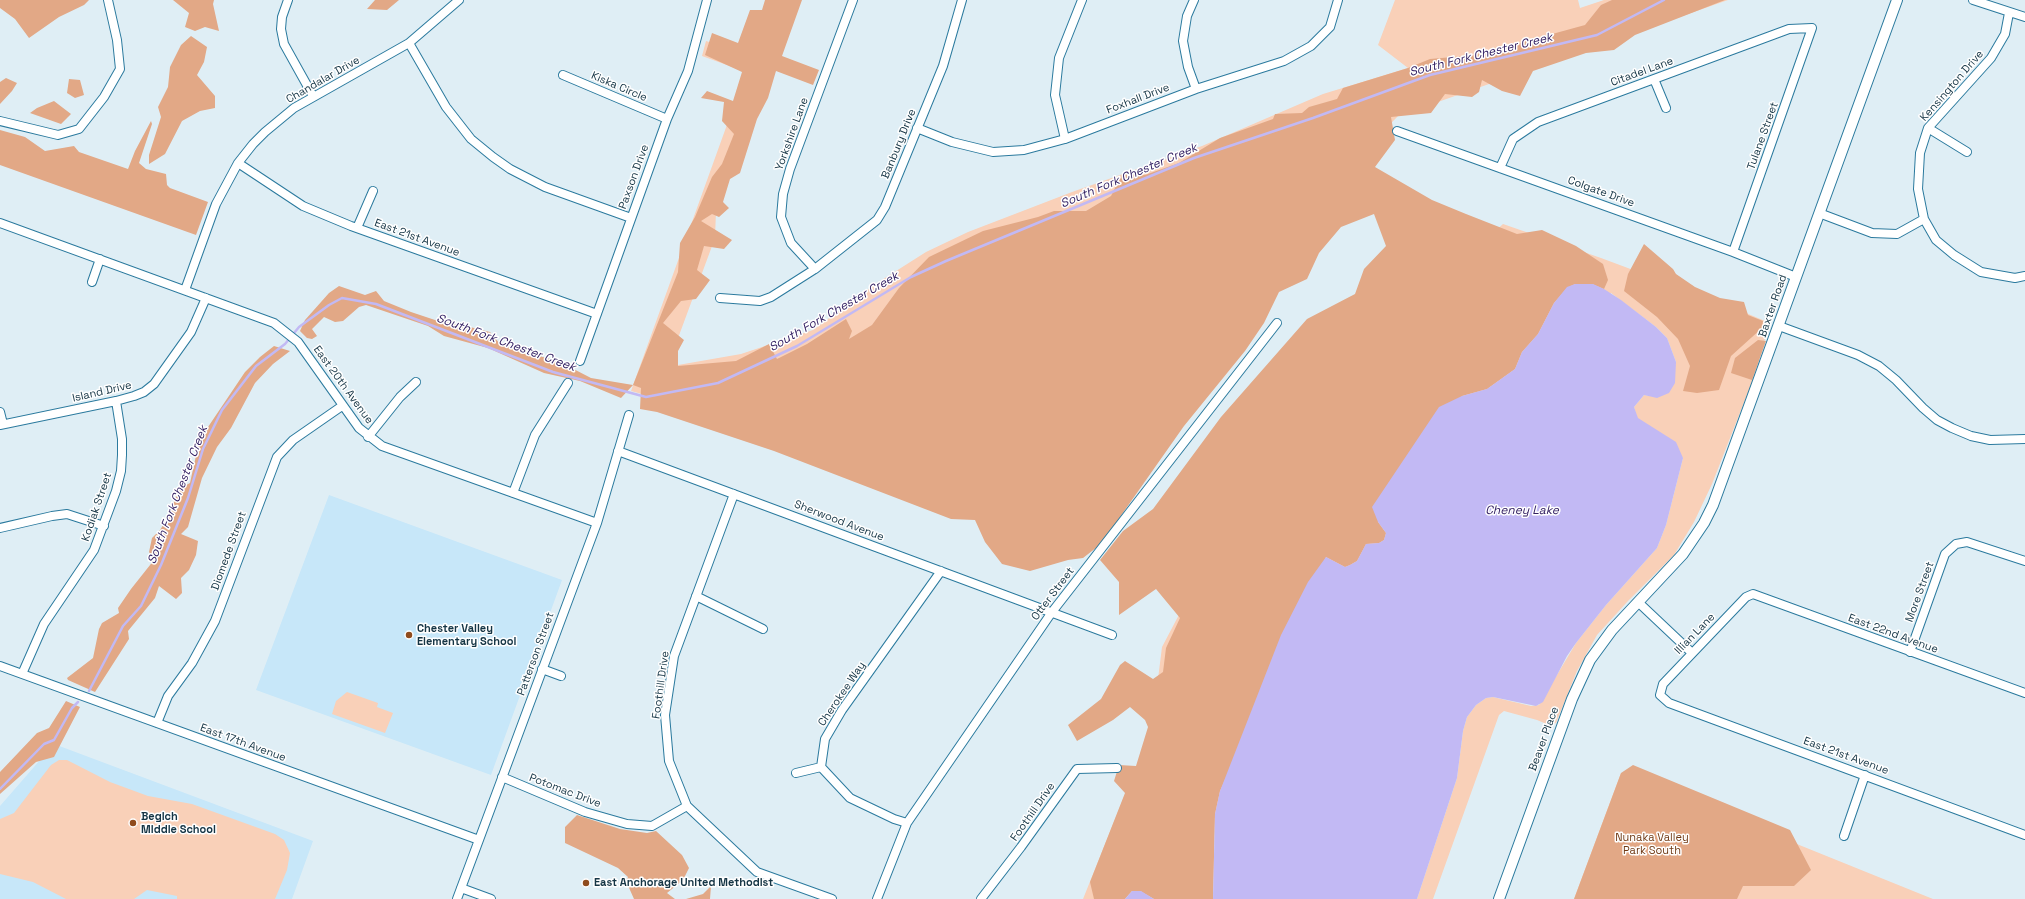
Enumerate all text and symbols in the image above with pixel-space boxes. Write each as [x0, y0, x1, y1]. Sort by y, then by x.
water label: South Fork Chester Creek [1408, 30, 1554, 80]
street label: Kensington Drive [1918, 48, 1986, 124]
street label: Chandalar Drive [284, 54, 362, 106]
street label: Citadel Lane [1609, 55, 1675, 89]
street label: Kiska Circle [589, 69, 649, 105]
street label: Foxhall Drive [1105, 81, 1171, 117]
street label: Yorkshire Lane [773, 96, 811, 172]
street label: Tulane Street [1745, 100, 1781, 172]
street label: Banbury Drive [879, 107, 919, 181]
water label: South Fork Chester Creek [1059, 141, 1199, 211]
street label: Paxson Drive [616, 143, 652, 211]
street label: Colgate Drive [1566, 174, 1636, 210]
street label: East 21st Avenue [373, 216, 461, 260]
water label: South Fork Chester Creek [767, 269, 901, 355]
street label: Baxter Road [1756, 273, 1790, 339]
water label: South Fork Chester Creek [434, 311, 578, 375]
street label: East 20th Avenue [310, 343, 376, 427]
street label: Island Drive [71, 379, 133, 405]
water label: South Fork Chester Creek [145, 424, 211, 566]
street label: Kodiak Street [79, 471, 115, 543]
street label: Sherwood Avenue [792, 498, 886, 544]
water label: Cheney Lake [1485, 504, 1559, 518]
street label: Diomede Street [209, 510, 249, 592]
street label: More Street [1903, 560, 1937, 624]
street label: Otter Street [1029, 565, 1077, 623]
street label: Patterson Street [515, 611, 557, 697]
street label: Illian Lane [1672, 611, 1718, 657]
street label: East 22nd Avenue [1846, 612, 1940, 656]
place label: Chester Valley Elementary School [417, 622, 516, 648]
marker: Chester Valley Elementary School [404, 630, 414, 640]
street label: Foothill Drive [650, 650, 672, 720]
street label: Cherokee Way [816, 659, 868, 729]
street label: Beaver Place [1526, 705, 1562, 773]
street label: East 17th Avenue [198, 721, 288, 765]
street label: East 21st Avenue [1802, 734, 1890, 778]
street label: Potomac Drive [527, 771, 603, 811]
street label: Foothill Drive [1008, 780, 1058, 844]
place label: Begich Middle School [141, 810, 216, 836]
marker: Begich Middle School [128, 818, 138, 828]
park label: Nunaka Valley Park South [1615, 831, 1689, 857]
place label: East Anchorage United Methodist [594, 876, 773, 890]
marker: East Anchorage United Methodist [581, 878, 591, 888]

